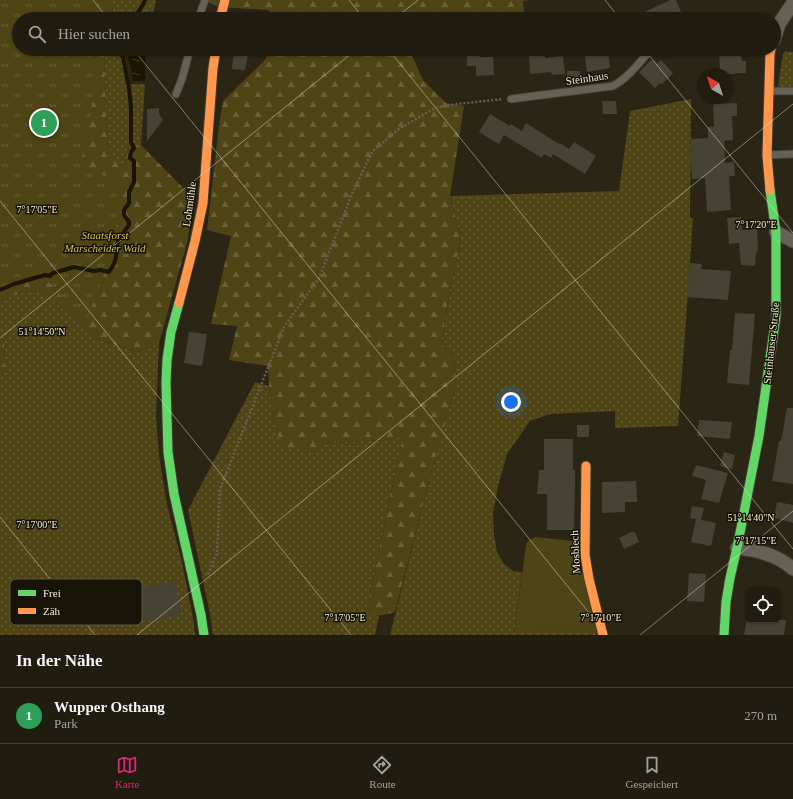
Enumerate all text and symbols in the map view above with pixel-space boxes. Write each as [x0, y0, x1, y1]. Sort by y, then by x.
search box [12, 12, 781, 56]
icon: search [26, 23, 48, 45]
text: Hier suchen [58, 26, 130, 42]
north arrow [697, 68, 733, 104]
street label: Steinhaus [565, 69, 609, 87]
pin: 1 [31, 108, 57, 138]
street label: Lohmühle [180, 181, 198, 227]
text: 7°17'05"E [17, 204, 58, 215]
text: 7°17'20"E [736, 219, 777, 230]
park label: Staatsforst Marscheider Wald [63, 229, 146, 254]
street label: Steinhauser Straße [761, 301, 781, 384]
text: 51°14'50"N [18, 326, 66, 337]
your location [501, 392, 521, 412]
text: 51°14'40"N [727, 512, 775, 523]
text: 7°17'00"E [17, 519, 58, 530]
street label: Mosblech [568, 530, 582, 574]
text: 7°17'15"E [736, 535, 777, 546]
legend [10, 579, 142, 625]
text: Frei [43, 587, 61, 599]
map controls [745, 587, 781, 623]
button: locate [745, 587, 781, 623]
text: Zäh [43, 605, 61, 617]
text: 7°17'05"E [325, 612, 366, 623]
text: 7°17'10"E [581, 612, 622, 623]
text: In der Nähe [16, 651, 103, 670]
text: Wupper Osthang [54, 699, 165, 715]
text: 1 [26, 708, 32, 723]
text: 270 m [744, 708, 777, 723]
text: Park [54, 716, 78, 731]
tab: Karte [115, 754, 139, 790]
tab: Route [369, 754, 396, 790]
tab: Gespeichert [625, 754, 678, 790]

